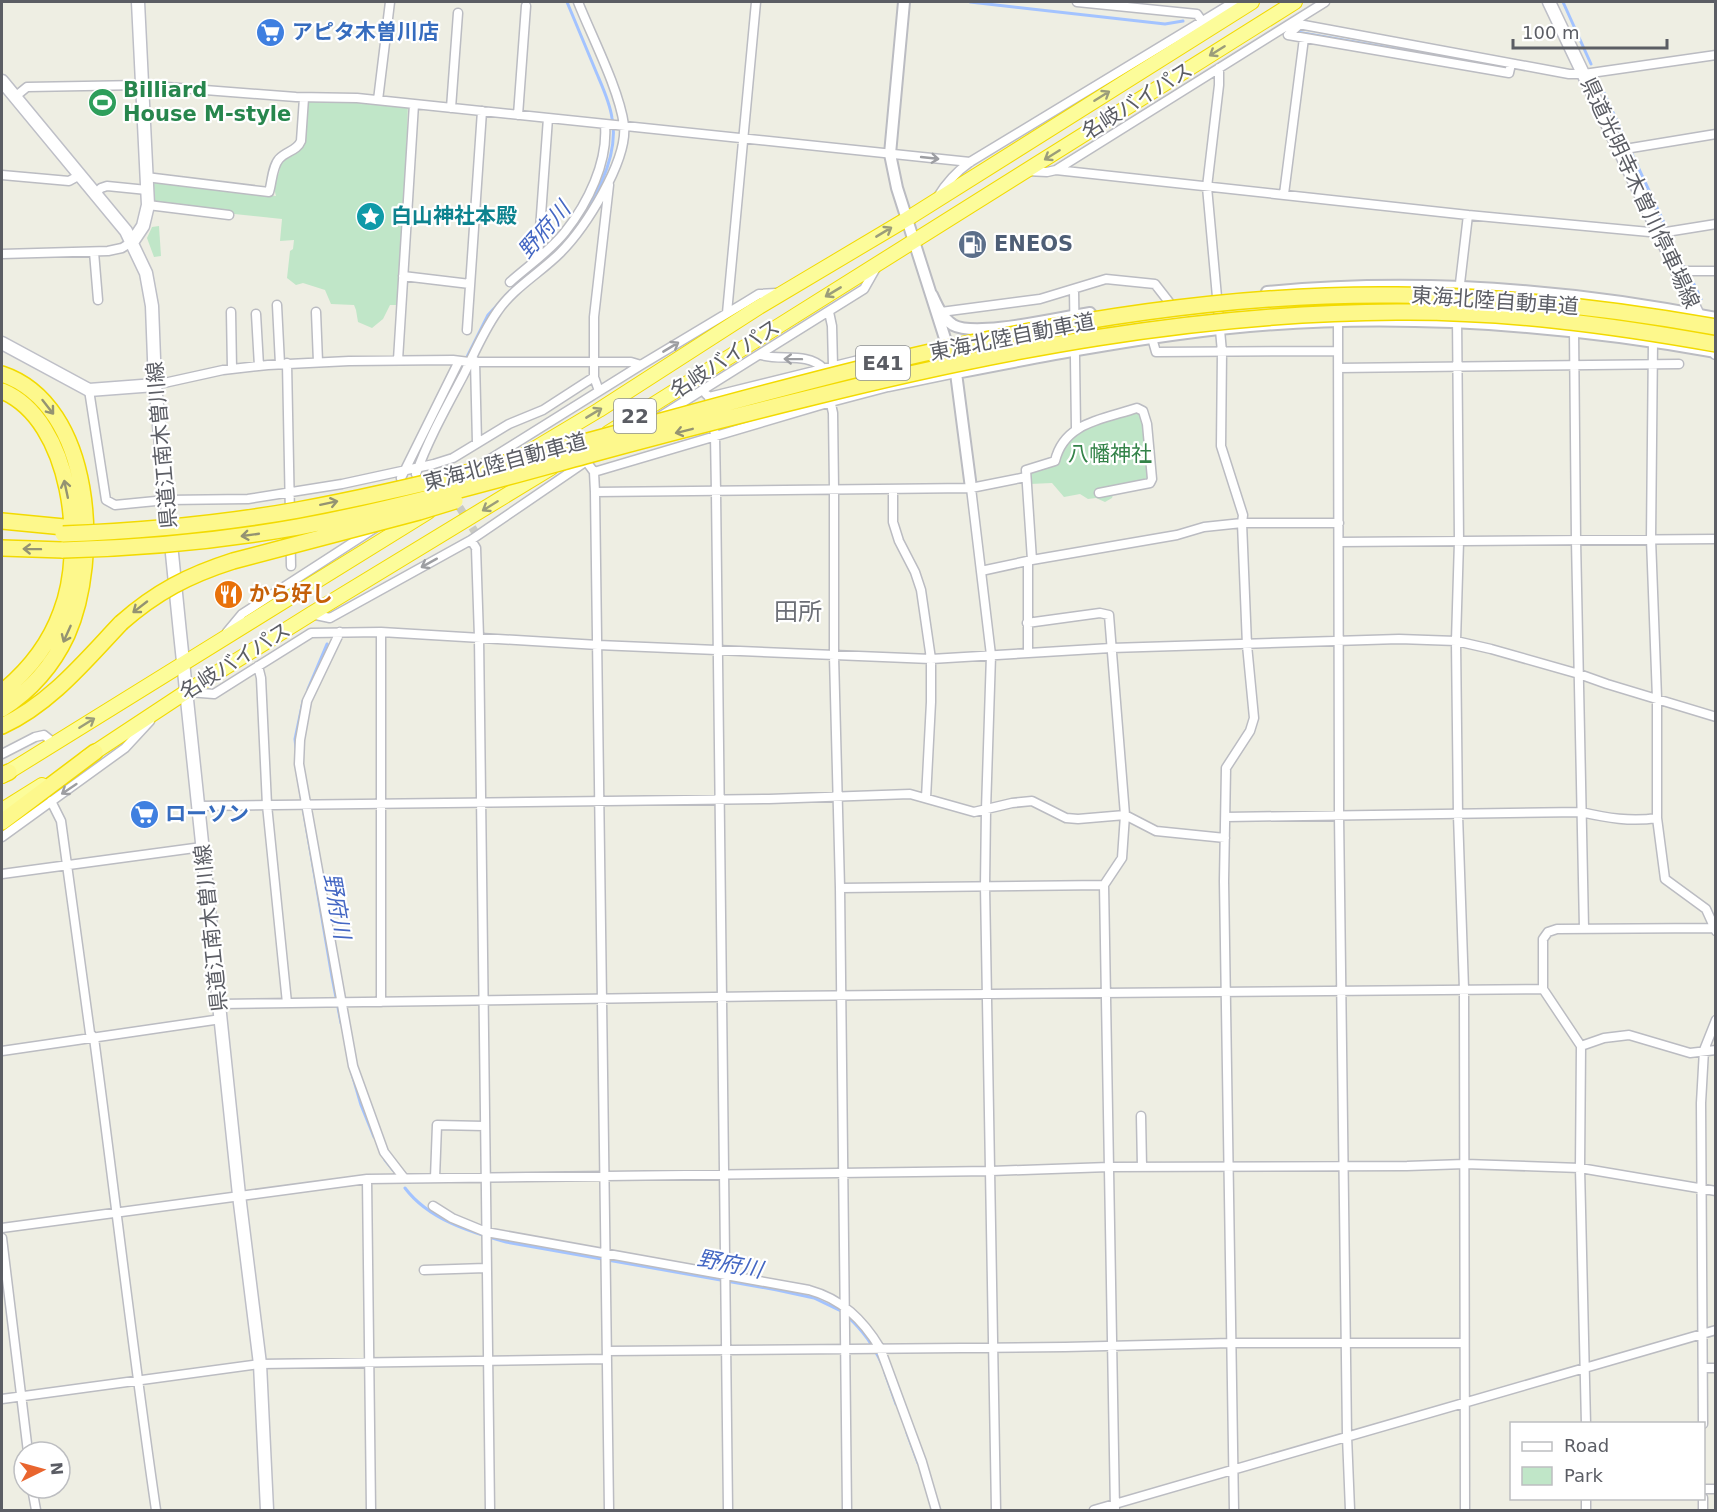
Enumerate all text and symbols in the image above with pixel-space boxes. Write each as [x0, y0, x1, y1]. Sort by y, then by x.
scale bar [1513, 12, 1668, 50]
supermarket icon: アピタ木曽川店 [255, 16, 287, 48]
place label: アピタ木曽川店 [292, 20, 439, 44]
text: 100 m [1522, 22, 1580, 43]
one-way arrow [1209, 45, 1226, 57]
street label: 名岐バイパス [1077, 58, 1197, 144]
street label: 県道光明寺木曽川停車場線 [1576, 74, 1704, 312]
place label: Billiard House M-style [123, 78, 291, 126]
sports icon: Billiard House M-style [86, 86, 118, 118]
one-way arrow [1094, 89, 1111, 102]
one-way arrow [1043, 148, 1060, 161]
one-way arrow [920, 153, 940, 164]
water label: 野府川 [513, 195, 576, 263]
place icon: 白山神社本殿 [354, 200, 386, 232]
place label: 白山神社本殿 [391, 204, 517, 228]
one-way arrow [875, 226, 892, 238]
fuel station icon: ENEOS [957, 228, 989, 260]
place label: ENEOS [994, 232, 1073, 256]
street label: 東海北陸自動車道 [1410, 283, 1580, 319]
one-way arrow [825, 286, 842, 298]
street label: 東海北陸自動車道 [927, 309, 1097, 365]
street label: 名岐バイパス [666, 315, 784, 403]
one-way arrow [662, 340, 679, 352]
road number: E41 [856, 346, 910, 380]
one-way arrow [784, 353, 804, 364]
street label: 県道江南木曽川線 [143, 360, 181, 530]
one-way arrow [42, 399, 54, 415]
road number: 22 [614, 399, 656, 433]
one-way arrow [585, 407, 602, 419]
one-way arrow [675, 425, 694, 437]
street label: 東海北陸自動車道 [421, 429, 589, 495]
park label: 八幡神社 [1068, 442, 1152, 466]
one-way arrow [60, 479, 71, 499]
one-way arrow [319, 497, 339, 508]
one-way arrow [481, 500, 498, 513]
one-way arrow [240, 529, 260, 540]
one-way arrow [23, 544, 43, 555]
one-way arrow [421, 558, 439, 569]
restaurant icon: から好し [212, 578, 244, 610]
place label: から好し [249, 582, 333, 606]
district label: 田所 [774, 598, 822, 626]
one-way arrow [132, 600, 148, 613]
street label: 名岐バイパス [175, 618, 295, 704]
one-way arrow [60, 624, 72, 642]
one-way arrow [78, 717, 95, 729]
one-way arrow [61, 783, 78, 795]
supermarket icon: ローソン [128, 798, 160, 830]
place label: ローソン [165, 802, 249, 826]
street label: 県道江南木曽川線 [190, 843, 232, 1013]
water label: 野府川 [319, 871, 355, 943]
water label: 野府川 [695, 1245, 767, 1283]
legend [1510, 1422, 1705, 1500]
text: Road [1564, 1435, 1609, 1456]
north arrow [12, 1440, 72, 1500]
text: N [46, 1461, 66, 1476]
text: Park [1564, 1465, 1603, 1486]

